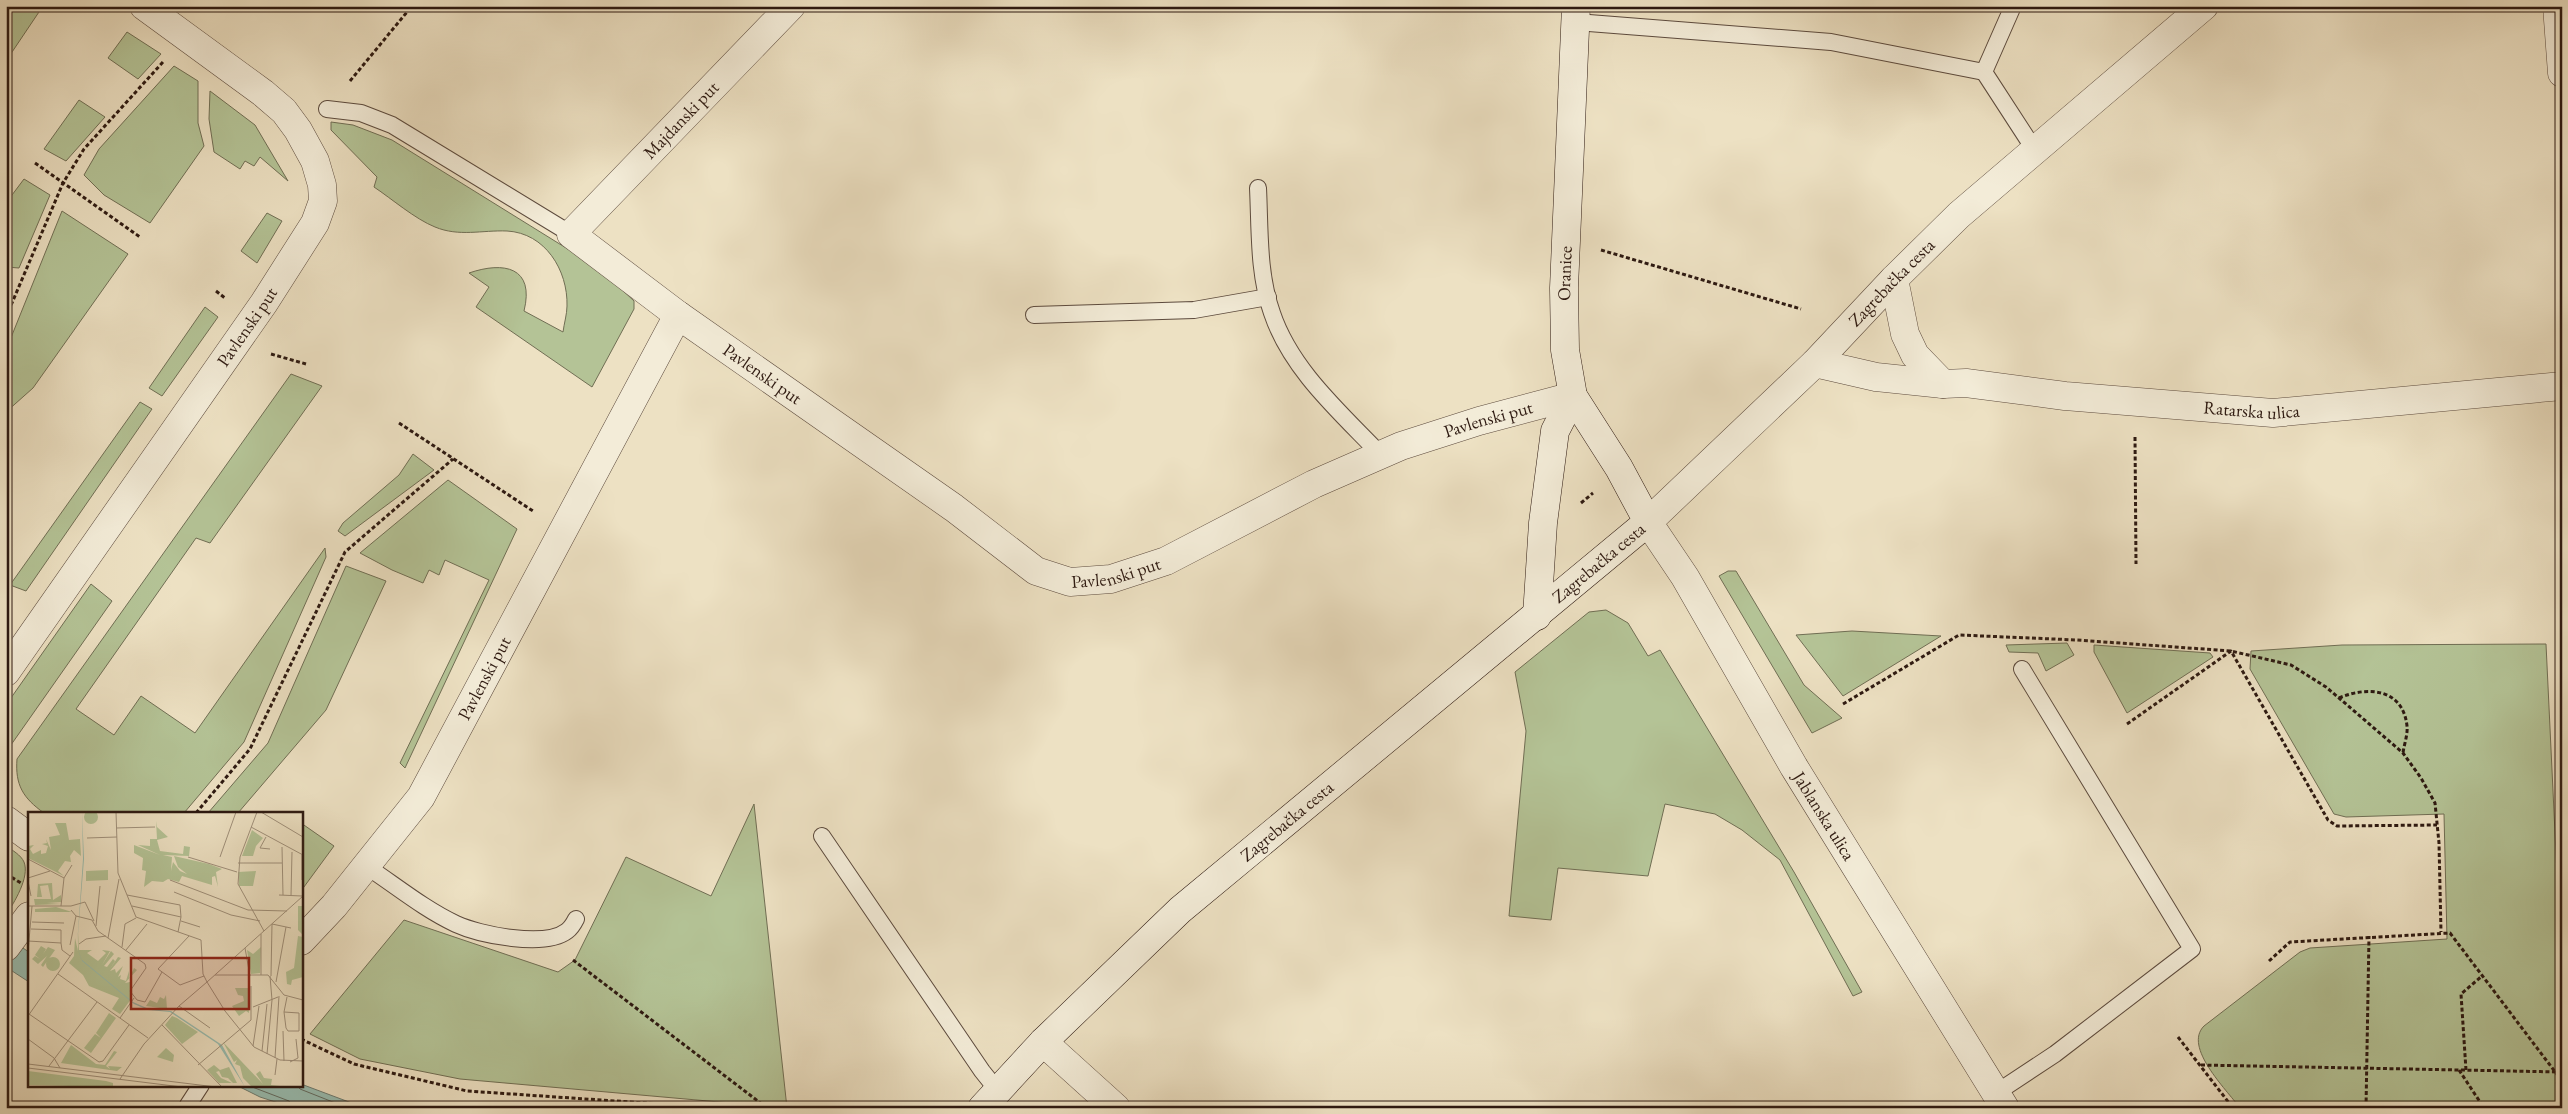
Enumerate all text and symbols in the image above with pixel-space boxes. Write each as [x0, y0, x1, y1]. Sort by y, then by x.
street label: Majdanski put [638, 76, 724, 163]
street label: Zagrebačka cesta [1843, 233, 1940, 331]
street label: Oranice [1552, 246, 1577, 301]
street label: Pavlenski put [211, 282, 282, 371]
street label: Pavlenski put [719, 338, 807, 409]
street label: Pavlenski put [1441, 395, 1535, 443]
street label: Ratarska ulica [2203, 395, 2301, 424]
street label: Zagrebačka cesta [1547, 517, 1650, 608]
street label: Pavlenski put [1070, 551, 1164, 593]
street label: Pavlenski put [452, 632, 516, 724]
street label: Jablanska ulica [1787, 765, 1861, 865]
street label: Zagrebačka cesta [1235, 775, 1339, 866]
inset map [28, 812, 302, 1086]

